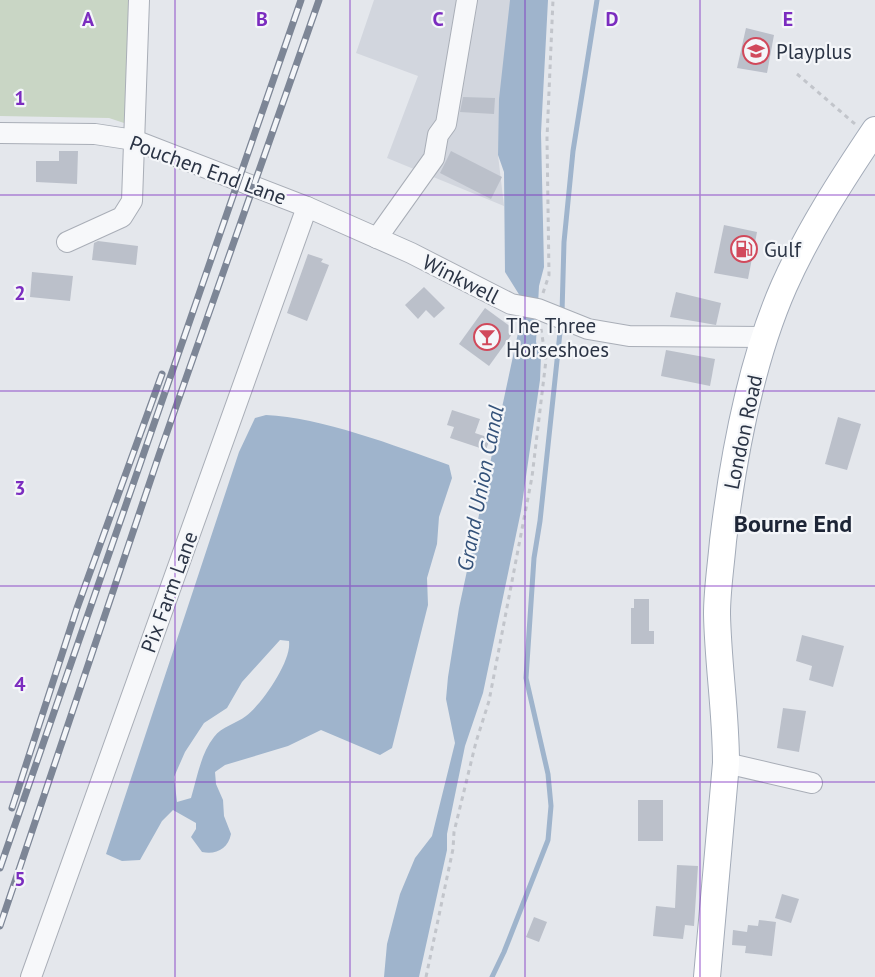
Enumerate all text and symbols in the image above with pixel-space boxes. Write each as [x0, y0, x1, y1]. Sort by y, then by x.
text: A [82, 6, 95, 32]
text: B [256, 6, 268, 32]
text: C [432, 6, 444, 32]
text: D [606, 6, 619, 32]
text: E [783, 6, 793, 32]
school or university icon: Playplus [741, 36, 771, 66]
place label: Playplus [776, 38, 852, 65]
text: 1 [14, 85, 26, 111]
street label: Pouchen End Lane [126, 129, 290, 211]
fuel station icon: Gulf [729, 234, 759, 264]
place label: Gulf [764, 236, 802, 263]
street label: Winkwell [418, 248, 504, 310]
text: 2 [14, 280, 26, 306]
place label: The Three Horseshoes [506, 312, 609, 363]
bar icon: The Three Horseshoes [472, 322, 502, 352]
street label: London Road [718, 372, 768, 492]
water label: Grand Union Canal [450, 403, 510, 573]
text: 3 [14, 475, 26, 501]
district label: Bourne End [734, 508, 852, 539]
street label: Pix Farm Lane [135, 528, 203, 656]
text: 4 [14, 671, 26, 697]
text: 5 [14, 866, 26, 892]

